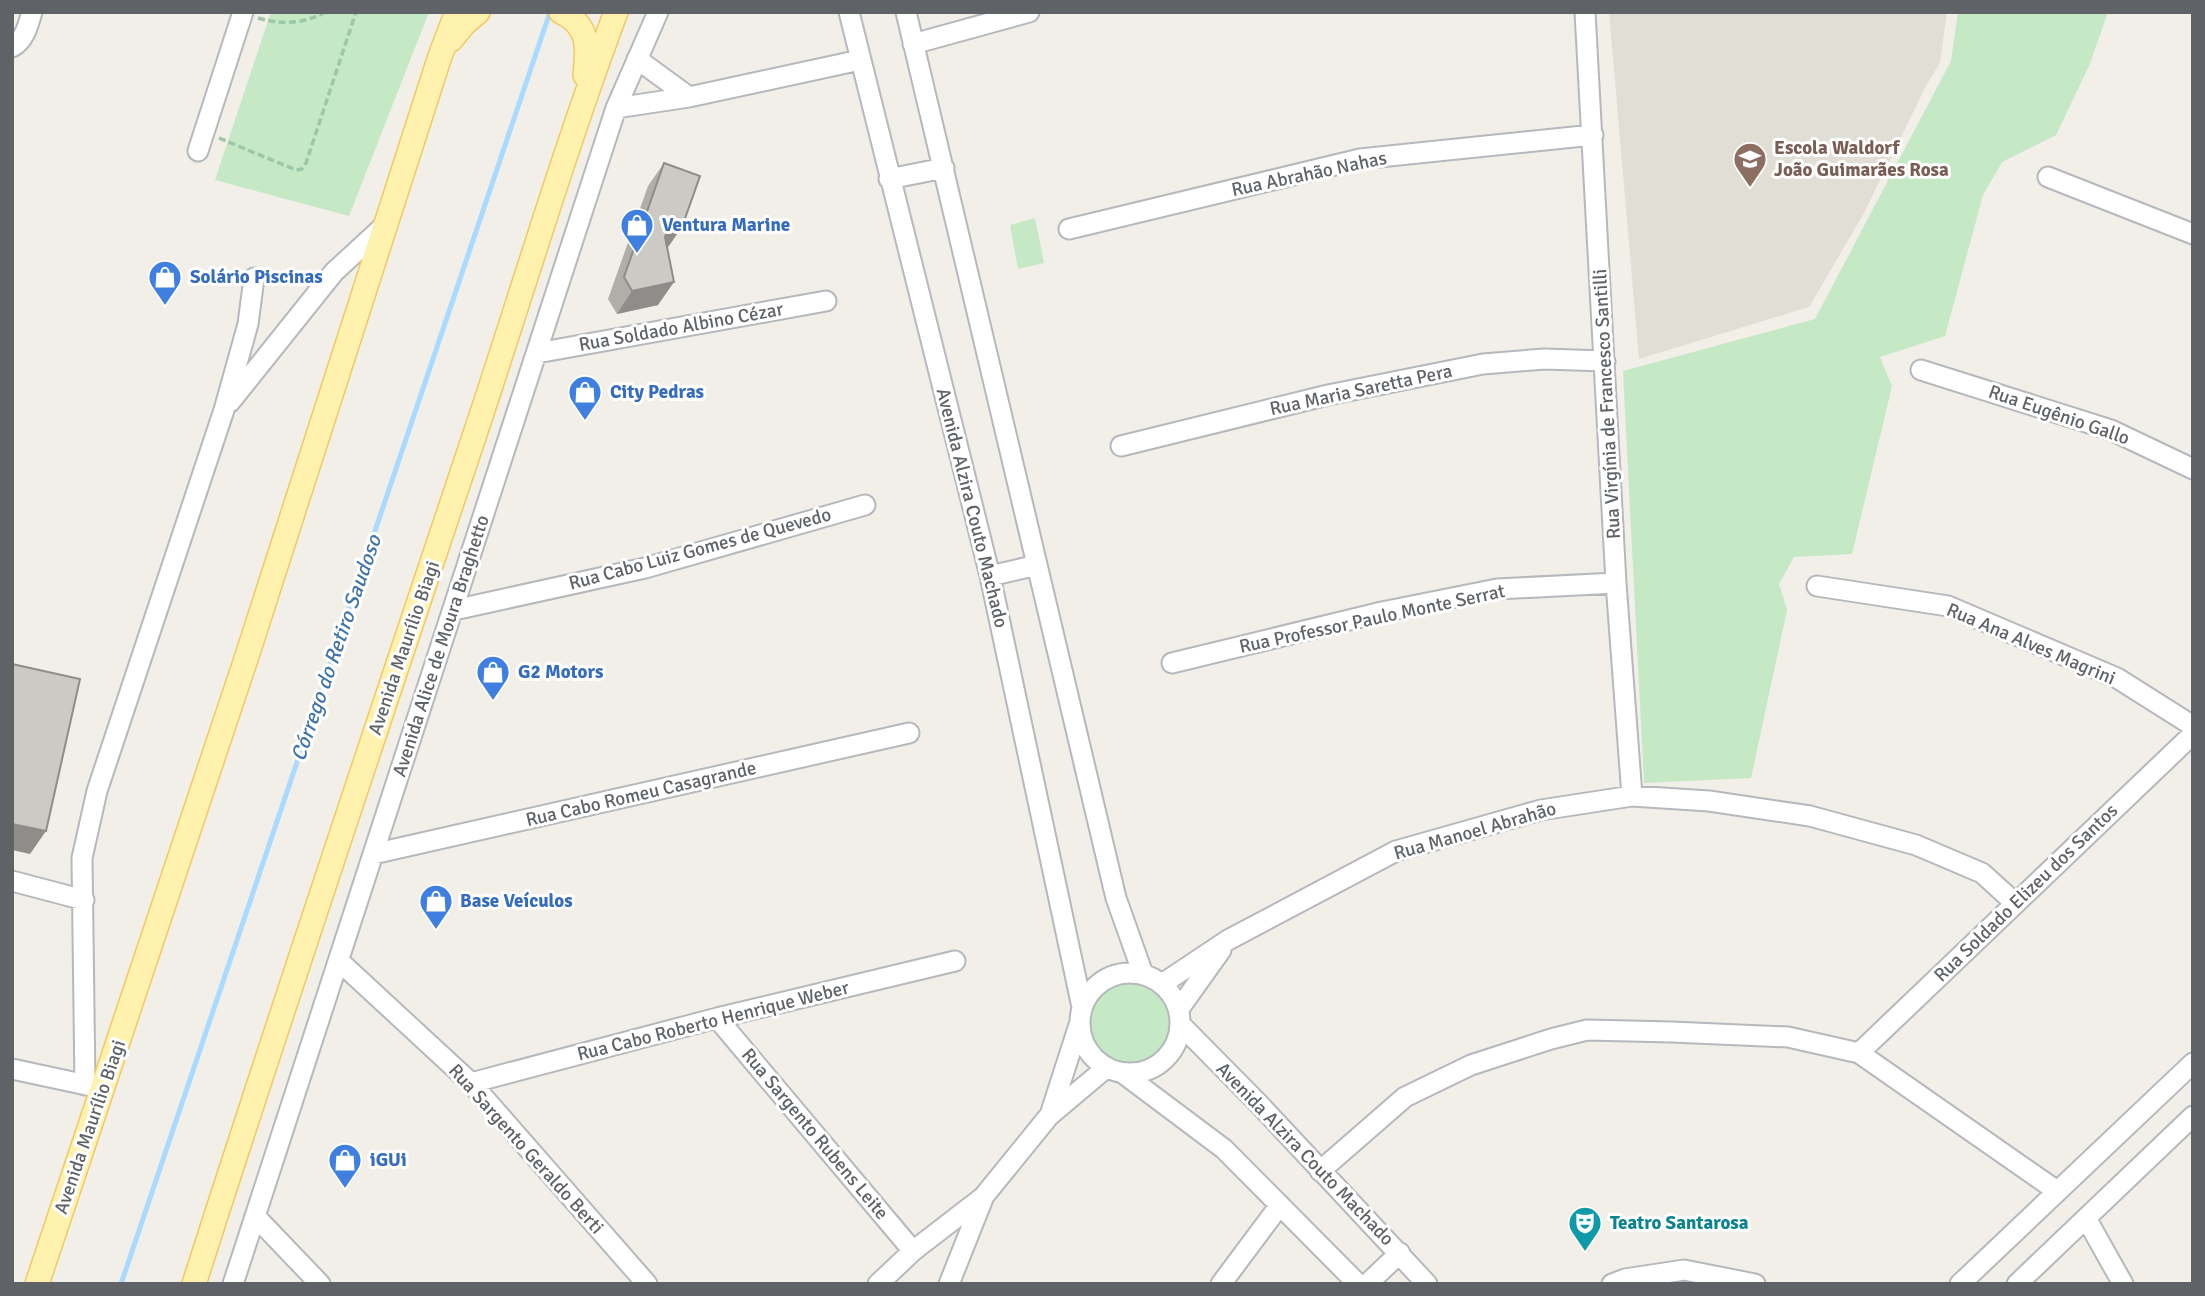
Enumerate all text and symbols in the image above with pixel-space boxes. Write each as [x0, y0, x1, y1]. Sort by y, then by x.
place label: Escola Waldorf João Guimarães Rosa [1774, 136, 1949, 182]
school or university icon: Escola Waldorf João Guimarães Rosa [1731, 140, 1769, 189]
street label: Rua Abrahão Nahas [1229, 146, 1389, 202]
shop icon: Ventura Marine [618, 206, 656, 255]
place label: Ventura Marine [662, 213, 790, 237]
shop icon: Solário Piscinas [146, 258, 184, 307]
place label: Solário Piscinas [190, 265, 323, 289]
street label: Rua Virgínia de Francesco Santilli [1588, 268, 1626, 540]
street label: Rua Soldado Albino Cézar [577, 297, 785, 357]
street label: Rua Maria Saretta Pera [1267, 359, 1455, 421]
shop icon: City Pedras [566, 373, 604, 422]
place label: City Pedras [610, 380, 704, 404]
street label: Rua Eugênio Gallo [1985, 380, 2133, 450]
street label: Avenida Alzira Couto Machado [931, 386, 1013, 630]
street label: Rua Cabo Luiz Gomes de Quevedo [566, 502, 834, 596]
street label: Avenida Alice de Moura Braghetto [387, 512, 495, 780]
water label: Córrego do Retiro Saudoso [285, 531, 387, 764]
street label: Avenida Maurílio Biagi [363, 558, 445, 738]
street label: Rua Professor Paulo Monte Serrat [1237, 579, 1507, 659]
street label: Rua Ana Alves Magrini [1943, 598, 2119, 690]
shop icon: G2 Motors [474, 653, 512, 702]
place label: G2 Motors [518, 660, 603, 684]
street label: Rua Cabo Romeu Casagrande [523, 756, 759, 832]
street label: Rua Manoel Abrahão [1391, 796, 1559, 866]
street label: Rua Soldado Elizeu dos Santos [1929, 799, 2123, 987]
shop icon: Base Veículos [417, 882, 455, 931]
place label: Base Veículos [460, 889, 573, 913]
street label: Rua Cabo Roberto Henrique Weber [575, 976, 851, 1066]
street label: Avenida Maurílio Biagi [49, 1037, 131, 1217]
street label: Rua Sargento Rubens Leite [736, 1043, 894, 1225]
street label: Avenida Alzira Couto Machado [1211, 1057, 1399, 1251]
street label: Rua Sargento Geraldo Berti [443, 1059, 609, 1239]
shop icon: iGUi [326, 1141, 364, 1190]
place label: iGUi [370, 1148, 407, 1172]
theatre icon: Teatro Santarosa [1566, 1204, 1604, 1253]
place label: Teatro Santarosa [1610, 1211, 1749, 1235]

